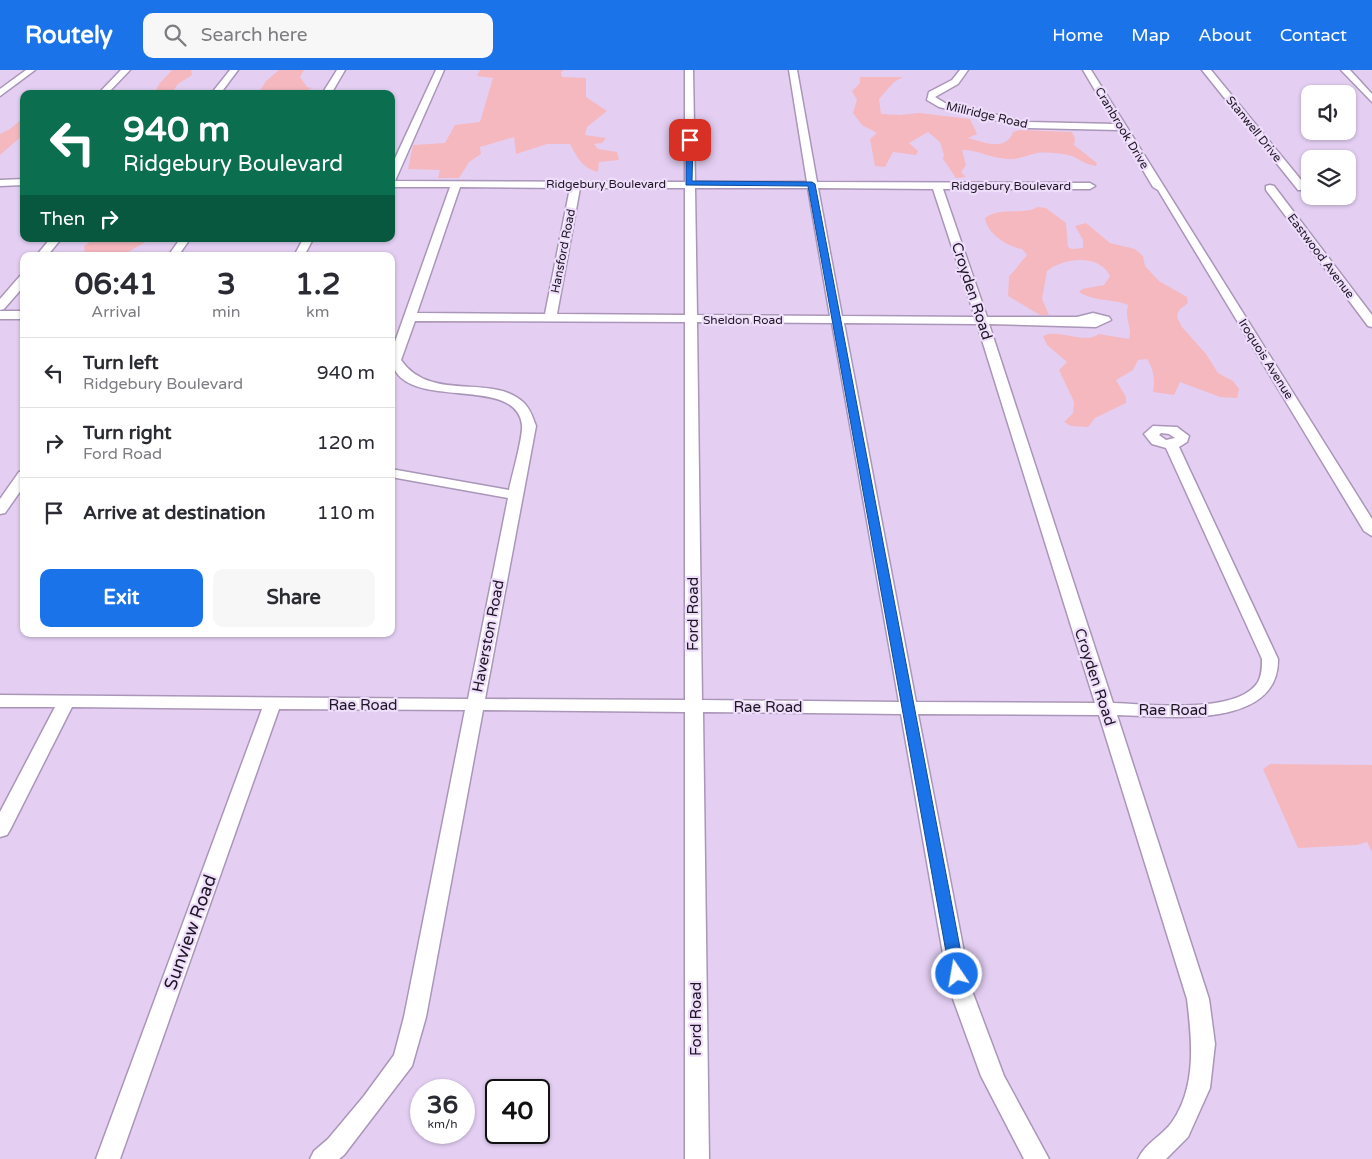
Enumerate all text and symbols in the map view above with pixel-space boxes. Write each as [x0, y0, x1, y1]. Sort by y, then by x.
search box [143, 13, 493, 58]
text: Routely [25, 21, 113, 50]
icon: search [161, 21, 189, 49]
text: Search here [201, 24, 308, 46]
text: Home [1052, 24, 1103, 46]
text: Map [1131, 24, 1170, 46]
text: About [1198, 24, 1252, 46]
text: Contact [1280, 24, 1347, 46]
street label: Cranbrook Drive [1092, 85, 1152, 172]
map controls [1301, 85, 1356, 205]
button: sound [1301, 85, 1356, 140]
street label: Stanwell Drive [1223, 93, 1285, 165]
street label: Millridge Road [945, 99, 1029, 131]
text: 940 m [123, 109, 230, 151]
icon: left [40, 110, 105, 175]
pin [669, 119, 711, 161]
icon: arrive [676, 126, 704, 154]
button: layers [1301, 150, 1356, 205]
text: Ridgebury Boulevard [123, 151, 343, 177]
street label: Ridgebury Boulevard [546, 177, 666, 191]
street label: Ridgebury Boulevard [951, 179, 1071, 193]
icon: right [95, 205, 123, 233]
text: Then [40, 208, 85, 230]
street label: Hansford Road [548, 208, 578, 294]
street label: Eastwood Avenue [1285, 211, 1357, 301]
street label: Croyden Road [948, 240, 996, 342]
text: 06:41 [74, 266, 158, 303]
text: 3 [217, 266, 236, 303]
text: 1.2 [295, 266, 340, 303]
text: Arrival [91, 302, 141, 322]
text: min [212, 302, 241, 322]
text: km [306, 302, 329, 322]
street label: Sheldon Road [703, 313, 783, 327]
street label: Iroquois Avenue [1236, 316, 1296, 402]
text: Turn left [83, 352, 159, 374]
icon: left [40, 359, 68, 387]
text: 940 m [317, 362, 375, 384]
text: Ridgebury Boulevard [83, 374, 243, 394]
text: Turn right [83, 422, 171, 444]
icon: right [40, 429, 68, 457]
text: 120 m [317, 432, 375, 454]
text: Ford Road [83, 444, 162, 464]
icon: arrive [40, 499, 68, 527]
text: Arrive at destination [83, 502, 266, 524]
text: 110 m [317, 502, 375, 524]
button: Exit [40, 569, 203, 627]
button: Share [213, 569, 375, 627]
street label: Ford Road [684, 577, 702, 651]
street label: Haverston Road [468, 578, 508, 694]
street label: Croyden Road [1071, 626, 1119, 728]
street label: Rae Road [328, 696, 398, 714]
street label: Rae Road [733, 698, 803, 716]
street label: Rae Road [1138, 701, 1208, 719]
street label: Sunview Road [159, 871, 221, 993]
position arrow [930, 947, 982, 999]
street label: Ford Road [687, 982, 705, 1056]
speed limit sign: 40 [485, 1079, 550, 1144]
text: 36 [427, 1090, 458, 1120]
text: km/h [427, 1117, 458, 1131]

